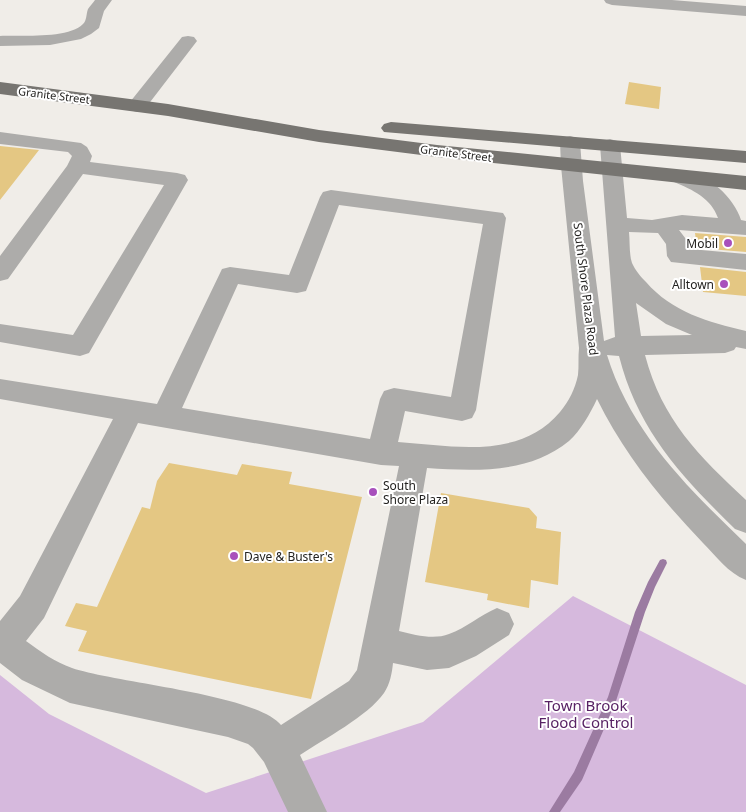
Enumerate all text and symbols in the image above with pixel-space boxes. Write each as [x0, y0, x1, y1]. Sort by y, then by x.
street label: Granite Street [17, 83, 91, 107]
street label: Granite Street [419, 141, 493, 165]
street label: South Shore Plaza Road [569, 222, 603, 356]
place label: Mobil [686, 235, 718, 252]
marker: Mobil [722, 237, 734, 249]
place label: Alltown [672, 276, 714, 293]
marker: Alltown [718, 278, 730, 290]
place label: South Shore Plaza [383, 477, 448, 508]
marker: South Shore Plaza [367, 486, 379, 498]
place label: Dave & Buster's [244, 548, 333, 565]
marker: Dave & Buster's [228, 550, 240, 562]
park label: Town Brook Flood Control [538, 695, 634, 732]

